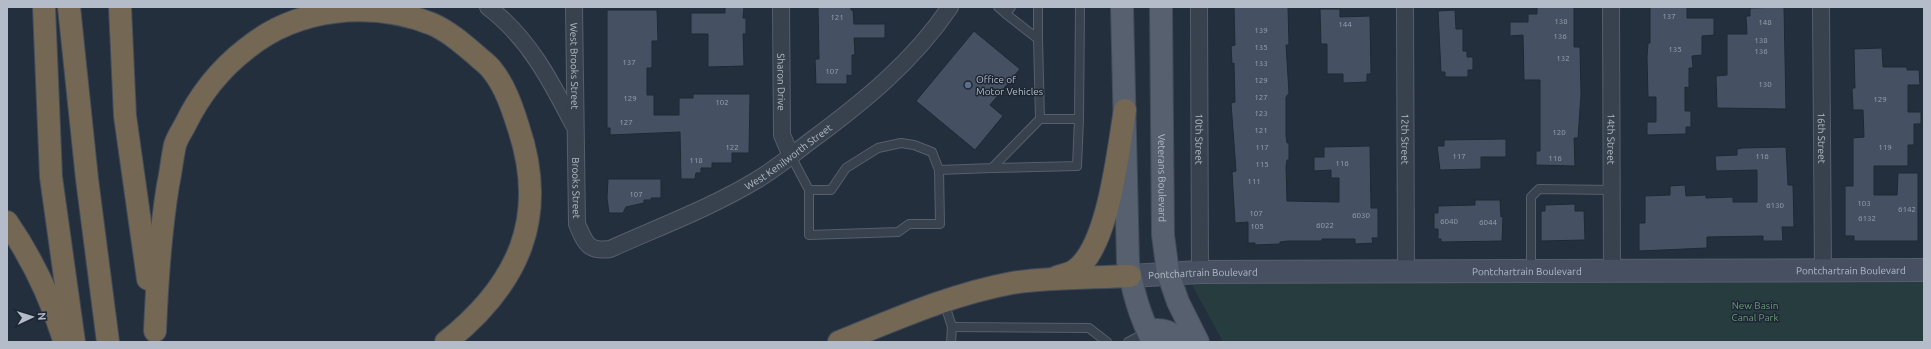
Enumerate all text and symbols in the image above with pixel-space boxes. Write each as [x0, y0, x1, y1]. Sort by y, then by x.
house number: 137 [1662, 12, 1676, 21]
house number: 121 [830, 13, 844, 22]
house number: 138 [1554, 17, 1568, 26]
house number: 148 [1758, 18, 1772, 27]
house number: 144 [1338, 20, 1352, 29]
street label: West Brooks Street [569, 23, 581, 110]
house number: 139 [1254, 26, 1268, 35]
house number: 136 [1553, 32, 1567, 41]
house number: 138 [1754, 36, 1768, 45]
house number: 135 [1254, 43, 1268, 52]
house number: 135 [1668, 45, 1682, 54]
house number: 136 [1754, 47, 1768, 56]
street label: Sharon Drive [776, 53, 787, 111]
house number: 132 [1556, 54, 1570, 63]
house number: 137 [622, 58, 636, 67]
house number: 133 [1254, 59, 1268, 68]
house number: 107 [825, 67, 839, 76]
place label: Office of Motor Vehicles [976, 74, 1043, 97]
house number: 129 [1254, 76, 1268, 85]
marker: Office of Motor Vehicles [963, 80, 973, 90]
house number: 130 [1758, 80, 1772, 89]
house number: 127 [1254, 93, 1268, 102]
house number: 129 [623, 94, 637, 103]
house number: 129 [1873, 95, 1887, 104]
house number: 102 [715, 98, 729, 107]
house number: 123 [1254, 109, 1268, 118]
street label: 16th Street [1816, 112, 1828, 164]
street label: 10th Street [1194, 113, 1205, 165]
street label: 12th Street [1400, 113, 1411, 165]
street label: 14th Street [1606, 113, 1617, 165]
house number: 127 [619, 118, 633, 127]
street label: West Kenilworth Street [742, 122, 834, 191]
house number: 121 [1254, 126, 1268, 135]
house number: 120 [1552, 128, 1566, 137]
street label: Veterans Boulevard [1157, 134, 1168, 222]
house number: 122 [725, 143, 739, 152]
house number: 117 [1255, 143, 1269, 152]
house number: 119 [1878, 143, 1892, 152]
house number: 117 [1452, 152, 1466, 161]
house number: 116 [1755, 152, 1769, 161]
house number: 116 [1548, 154, 1562, 163]
house number: 118 [689, 156, 703, 165]
street label: Brooks Street [571, 157, 582, 219]
house number: 116 [1335, 159, 1349, 168]
house number: 115 [1255, 160, 1269, 169]
house number: 111 [1247, 177, 1261, 186]
house number: 107 [629, 190, 643, 199]
house number: 103 [1857, 199, 1871, 208]
house number: 6130 [1766, 201, 1785, 210]
house number: 6142 [1898, 205, 1916, 214]
house number: 107 [1249, 209, 1263, 218]
house number: 6030 [1352, 211, 1371, 220]
house number: 6132 [1858, 214, 1876, 223]
house number: 6040 [1440, 217, 1459, 226]
house number: 6044 [1479, 218, 1498, 227]
house number: 6022 [1316, 221, 1334, 230]
house number: 105 [1250, 222, 1264, 231]
street label: Pontchartrain Boulevard [1472, 265, 1582, 277]
street label: Pontchartrain Boulevard [1796, 265, 1906, 276]
street label: Pontchartrain Boulevard [1148, 266, 1258, 280]
north arrow [12, 297, 52, 337]
park label: New Basin Canal Park [1732, 300, 1778, 323]
text: N [36, 312, 48, 321]

